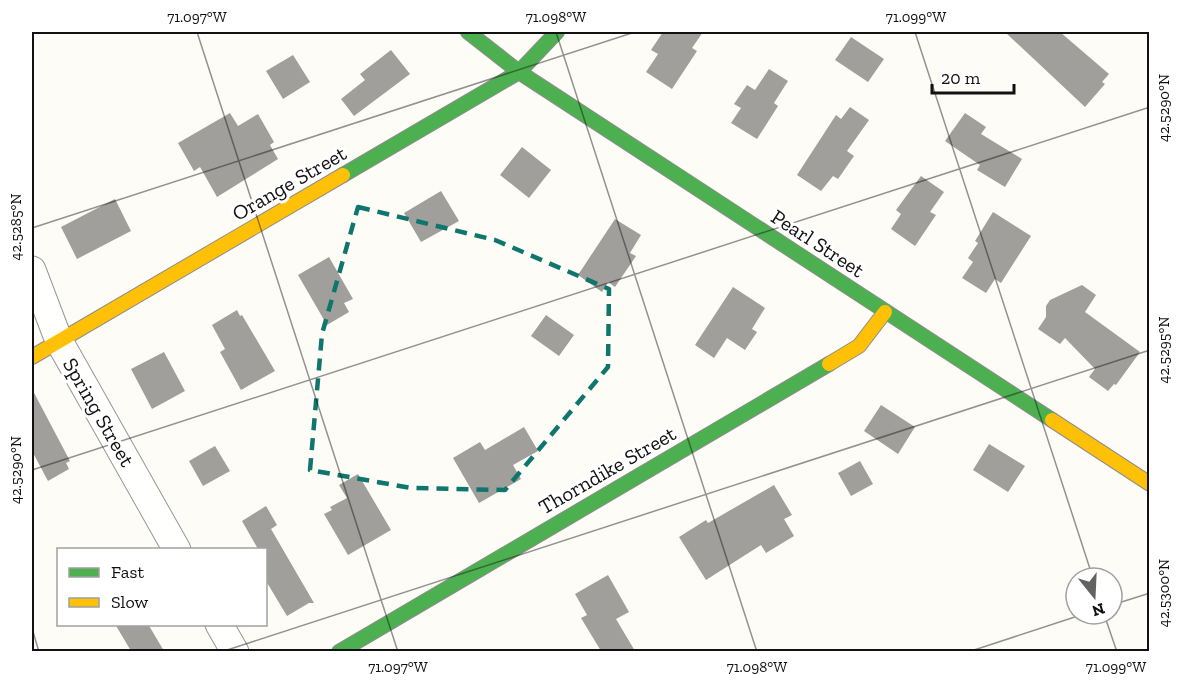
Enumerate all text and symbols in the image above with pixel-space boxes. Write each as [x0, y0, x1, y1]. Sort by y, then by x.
text: 71.097°W [167, 8, 227, 26]
text: 71.098°W [526, 8, 586, 26]
text: 71.099°W [886, 8, 946, 26]
scale bar [932, 57, 1014, 95]
text: 20 m [941, 67, 981, 89]
text: 42.5290°N [1155, 74, 1173, 142]
street label: Orange Street [227, 140, 351, 226]
text: 42.5285°N [7, 193, 25, 261]
street label: Pearl Street [767, 204, 869, 282]
text: 42.5295°N [1155, 316, 1173, 384]
street label: Spring Street [58, 353, 140, 471]
street label: Thorndike Street [534, 420, 680, 519]
text: 42.5290°N [7, 436, 25, 504]
legend [57, 548, 267, 626]
text: 42.5300°N [1155, 559, 1173, 627]
text: Fast [111, 561, 144, 583]
north arrow [1064, 566, 1124, 626]
text: Slow [111, 591, 148, 613]
text: N [1090, 599, 1107, 621]
text: 71.097°W [368, 658, 428, 676]
text: 71.098°W [727, 658, 787, 676]
text: 71.099°W [1086, 658, 1146, 676]

